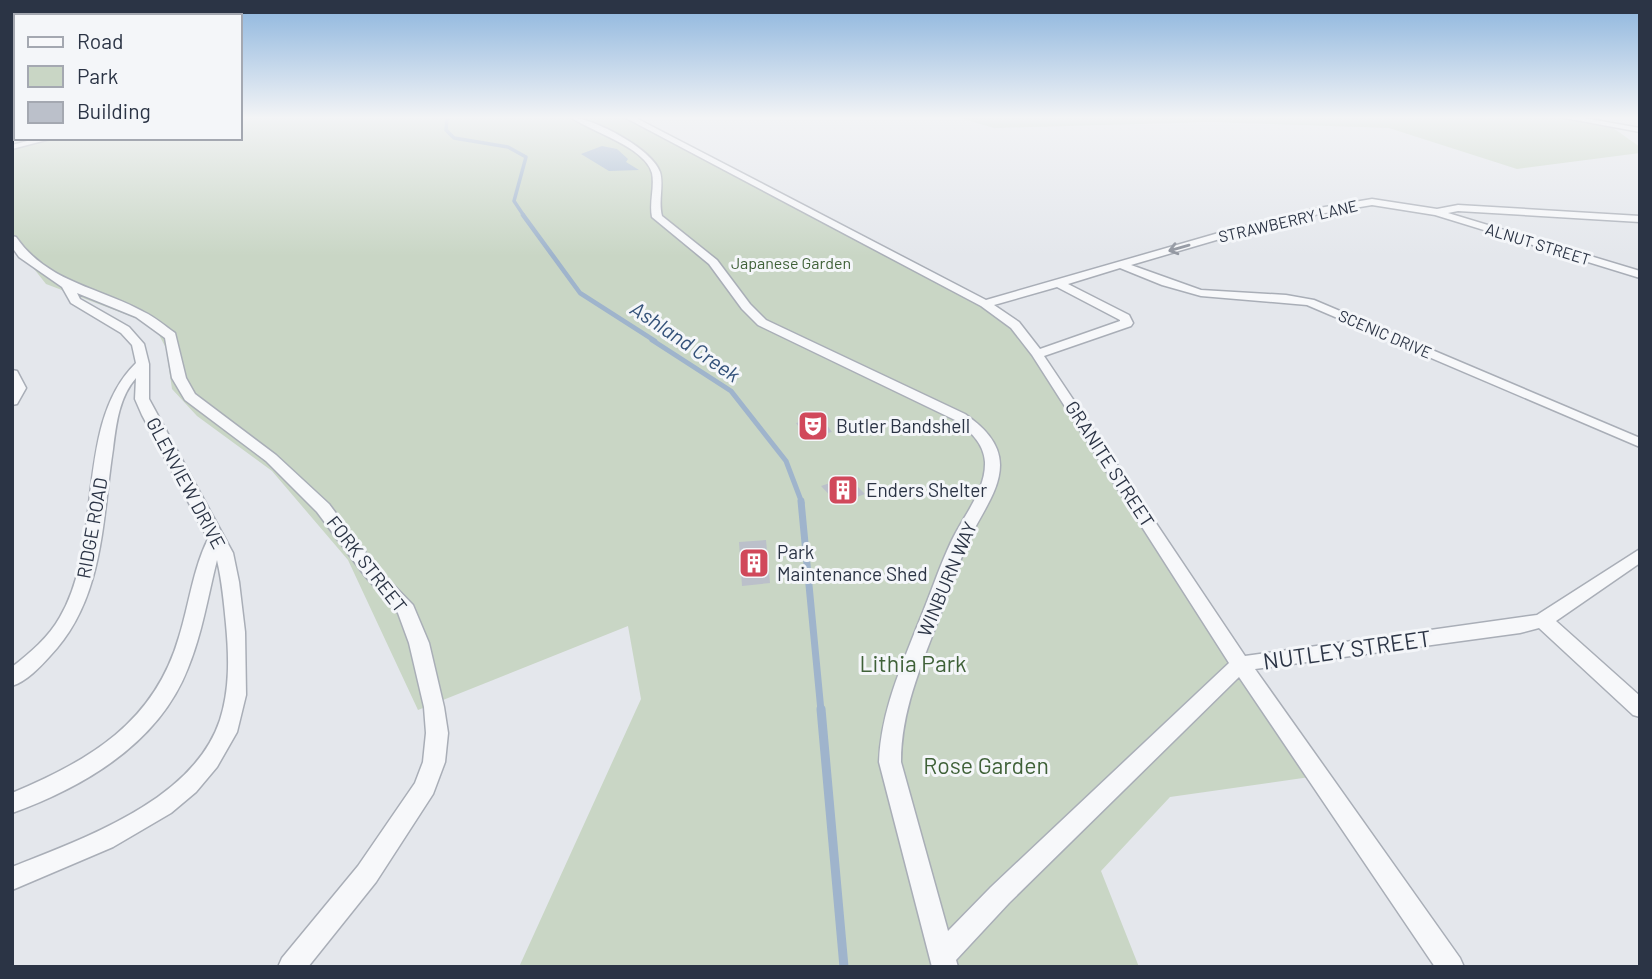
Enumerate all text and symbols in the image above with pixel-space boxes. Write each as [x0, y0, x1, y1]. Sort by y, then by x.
legend [14, 14, 242, 140]
text: Road [77, 28, 123, 53]
text: Park [77, 63, 118, 88]
text: Building [77, 98, 151, 123]
street label: STRAWBERRY LANE [1216, 195, 1359, 246]
street label: ALNUT STREET [1483, 219, 1593, 268]
one-way arrow [1168, 242, 1190, 255]
park label: Japanese Garden [731, 253, 851, 272]
water label: Ashland Creek [626, 295, 746, 387]
street label: SCENIC DRIVE [1336, 305, 1435, 362]
street label: GRANITE STREET [1061, 396, 1160, 531]
theatre icon: Butler Bandshell [796, 409, 830, 443]
street label: GLENVIEW DRIVE [142, 413, 231, 553]
place label: Butler Bandshell [836, 414, 970, 437]
building icon: Enders Shelter [826, 473, 860, 507]
street label: RIDGE ROAD [71, 476, 112, 580]
place label: Enders Shelter [866, 478, 987, 501]
street label: FORK STREET [322, 511, 412, 617]
street label: WINBURN WAY [912, 518, 981, 640]
place label: Park Maintenance Shed [777, 540, 928, 585]
building icon: Park Maintenance Shed [737, 546, 771, 580]
street label: NUTLEY STREET [1261, 623, 1433, 675]
park label: Lithia Park [859, 649, 967, 677]
park label: Rose Garden [923, 751, 1049, 779]

